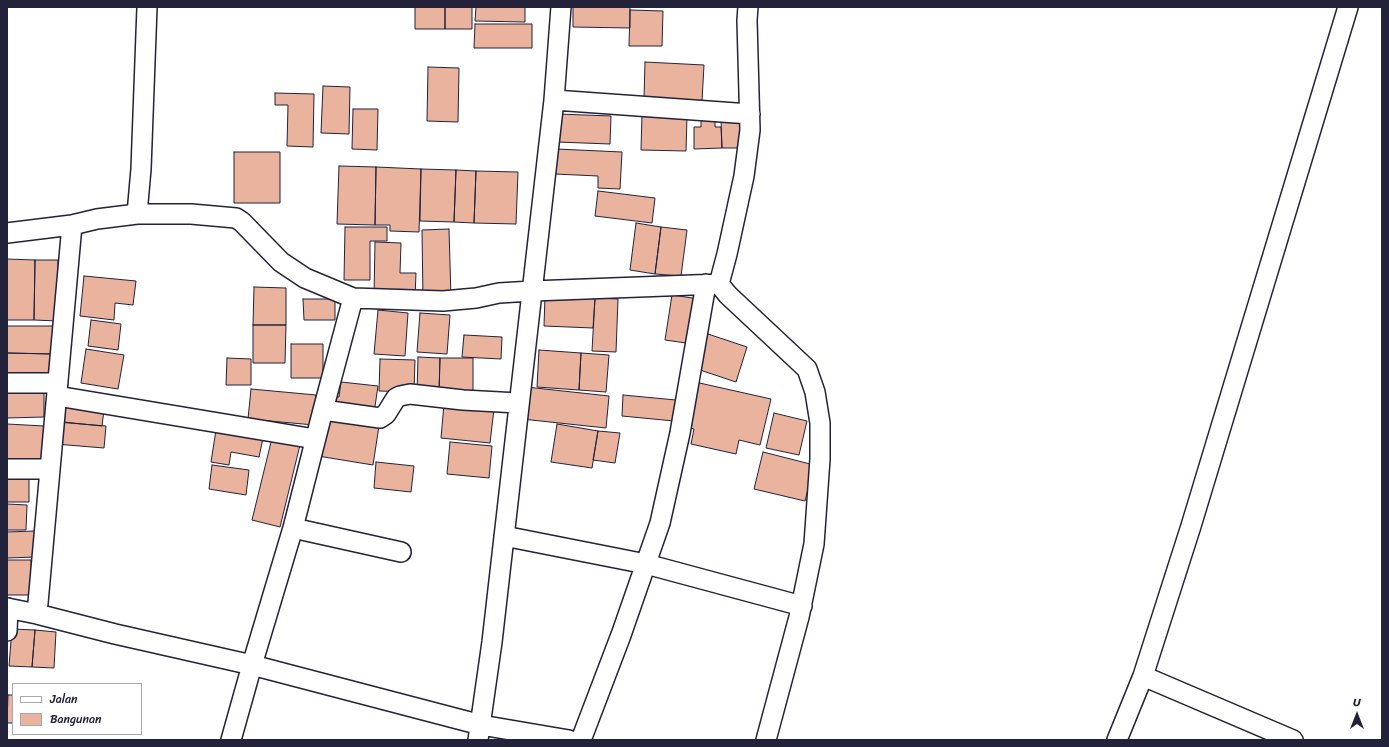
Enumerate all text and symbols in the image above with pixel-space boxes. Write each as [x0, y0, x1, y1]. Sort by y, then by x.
legend [12, 683, 142, 735]
text: Jalan [50, 688, 78, 710]
text: U [1353, 693, 1361, 712]
north arrow [1337, 695, 1377, 735]
text: Bangunan [50, 708, 102, 730]

